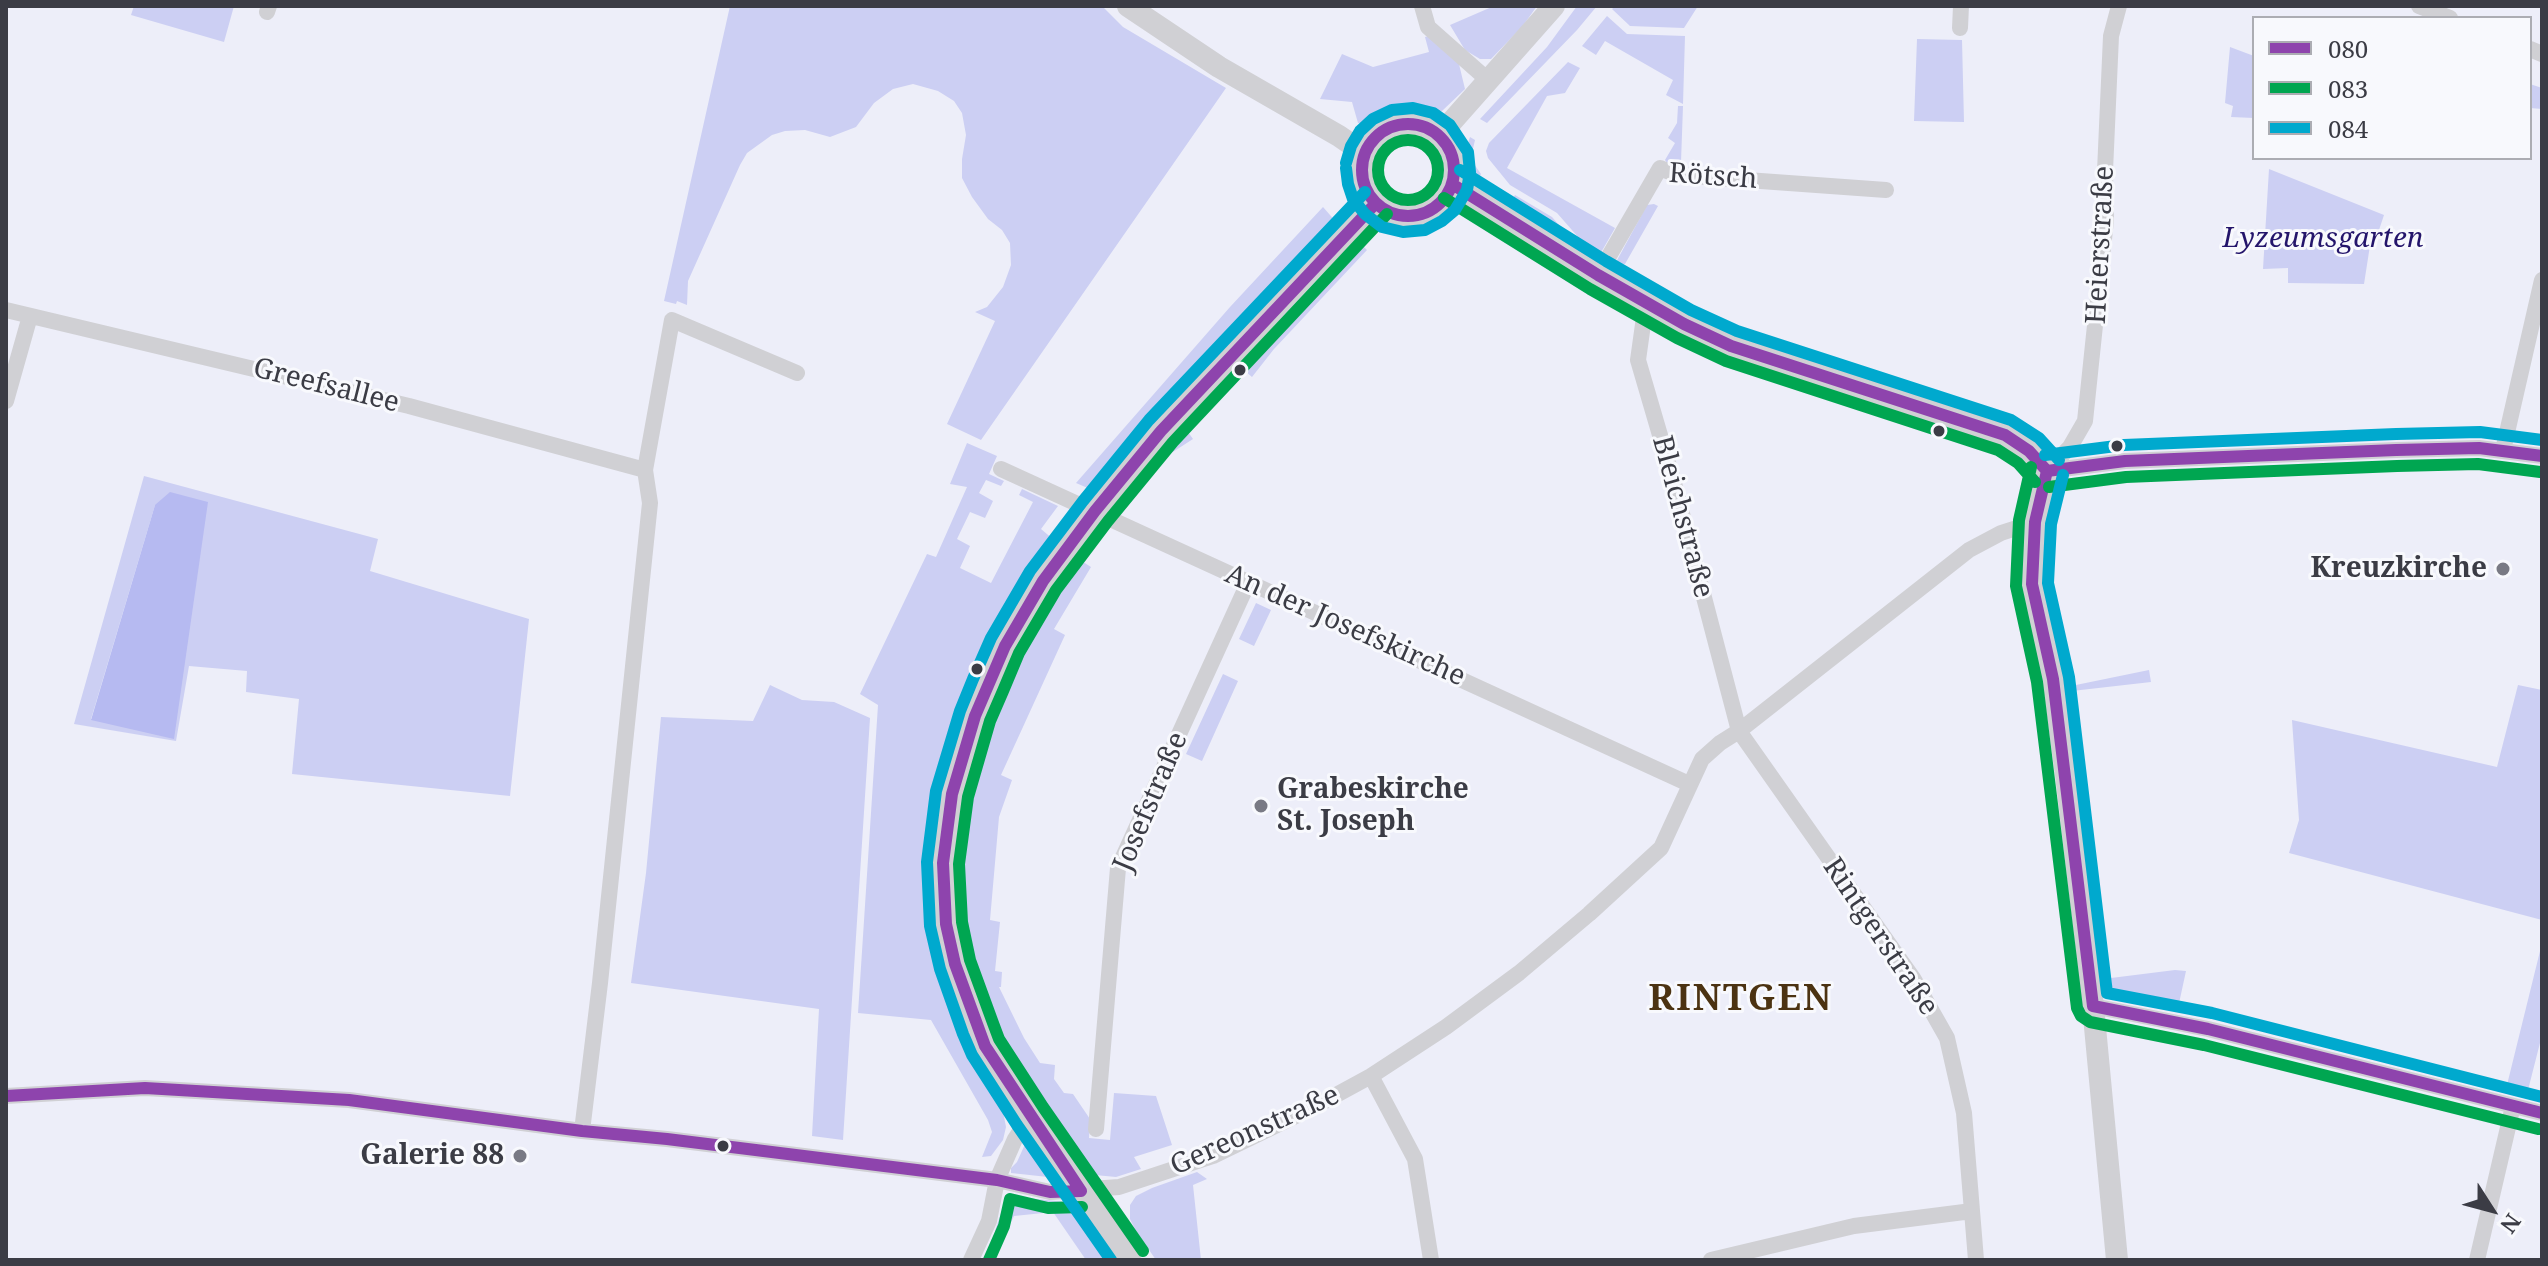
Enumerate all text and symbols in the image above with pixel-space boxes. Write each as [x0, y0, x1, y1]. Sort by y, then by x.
legend [2252, 16, 2532, 160]
text: 080 [2328, 32, 2368, 65]
text: 083 [2328, 72, 2368, 105]
text: 084 [2328, 112, 2368, 145]
street label: Rötsch [1668, 157, 1758, 197]
street label: Heierstraße [2080, 165, 2122, 325]
park label: Lyzeumsgarten [2223, 222, 2423, 256]
street label: Greefsallee [250, 352, 402, 420]
unlabelled marker [1232, 362, 1248, 378]
unlabelled marker [1931, 423, 1947, 439]
street label: Bleichstraße [1644, 432, 1720, 602]
unlabelled marker [2109, 438, 2125, 454]
place label: Kreuzkirche [2311, 552, 2487, 586]
street label: An der Josefskirche [1220, 558, 1470, 694]
marker: Kreuzkirche [2494, 560, 2512, 578]
unlabelled marker [969, 661, 985, 677]
street label: Josefstraße [1107, 727, 1195, 877]
place label: Grabeskirche St. Joseph [1277, 773, 1469, 839]
marker: Grabeskirche St. Joseph [1252, 797, 1270, 815]
street label: Rintgerstraße [1815, 852, 1945, 1022]
district label: RINTGEN [1649, 978, 1833, 1022]
street label: Gereonstraße [1165, 1079, 1345, 1183]
unlabelled marker [715, 1138, 731, 1154]
place label: Galerie 88 [360, 1139, 504, 1173]
marker: Galerie 88 [511, 1147, 529, 1165]
north arrow [2452, 1170, 2532, 1250]
text: N [2494, 1208, 2529, 1240]

